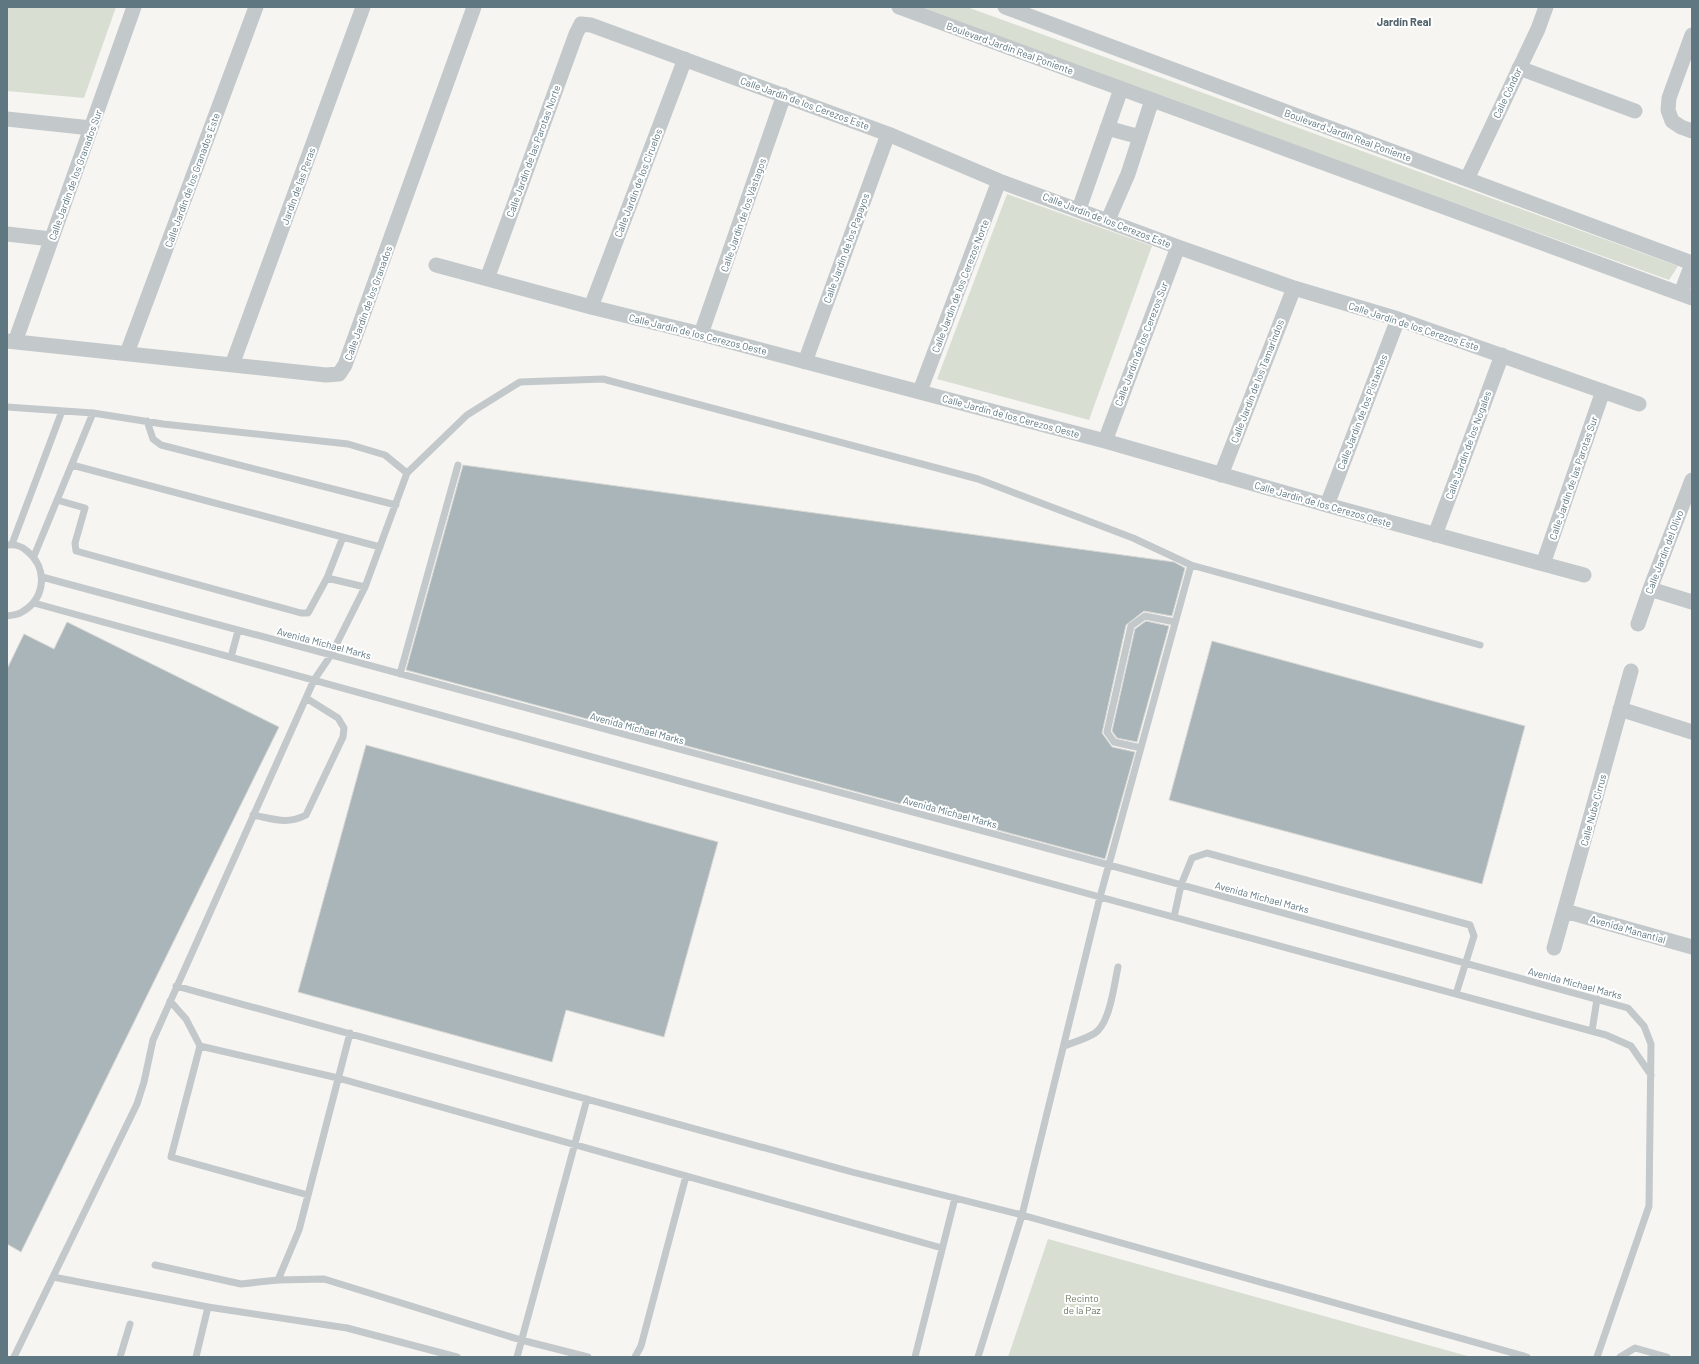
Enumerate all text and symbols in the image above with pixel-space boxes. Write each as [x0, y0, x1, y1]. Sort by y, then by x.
district label: Jardín Real [1377, 15, 1432, 28]
street label: Boulevard Jardín Real Poniente [945, 19, 1075, 77]
street label: Calle Cóndor [1490, 66, 1524, 120]
street label: Calle Jardín de los Cerezos Este [739, 74, 871, 132]
street label: Calle Jardín de las Parotas Norte [503, 83, 563, 219]
street label: Boulevard Jardín Real Poniente [1283, 106, 1413, 164]
street label: Calle Jardín de los Granados Sur [46, 108, 104, 242]
street label: Calle Jardín de los Granados Este [162, 111, 222, 249]
street label: Calle Jardín de los Ciruelos [612, 127, 664, 239]
street label: Jardín de las Peras [278, 146, 318, 226]
street label: Calle Jardín de los Vástagos [718, 156, 768, 273]
street label: Calle Jardín de los Cerezos Este [1041, 190, 1173, 250]
street label: Calle Jardín de los Papayos [821, 191, 872, 305]
street label: Calle Jardín de los Cerezos Norte [929, 218, 991, 354]
street label: Calle Jardín de los Granados [342, 244, 394, 362]
street label: Calle Jardín de los Cerezos Sur [1112, 280, 1170, 408]
street label: Calle Jardín de los Cerezos Este [1347, 299, 1481, 353]
street label: Calle Jardín de los Cerezos Oeste [628, 311, 768, 357]
street label: Calle Jardín de los Tamarindos [1228, 317, 1286, 444]
street label: Calle Jardín de los Pistaches [1334, 353, 1390, 471]
street label: Calle Jardín de los Nogales [1443, 389, 1493, 501]
street label: Calle Jardín de los Cerezos Oeste [941, 392, 1081, 440]
street label: Calle Jardín de las Parotas Sur [1546, 414, 1600, 541]
street label: Calle Jardín de los Cerezos Oeste [1253, 479, 1393, 529]
street label: Calle Jardín del Olivo [1643, 508, 1685, 596]
street label: Avenida Michael Marks [276, 625, 373, 661]
street label: Avenida Michael Marks [589, 710, 686, 746]
street label: Calle Nube Cirrus [1578, 773, 1608, 847]
street label: Avenida Michael Marks [902, 794, 999, 830]
street label: Avenida Michael Marks [1214, 879, 1311, 915]
street label: Avenida Manantial [1589, 912, 1667, 946]
street label: Avenida Michael Marks [1527, 965, 1624, 1001]
park label: Recinto de la Paz [1063, 1292, 1101, 1316]

